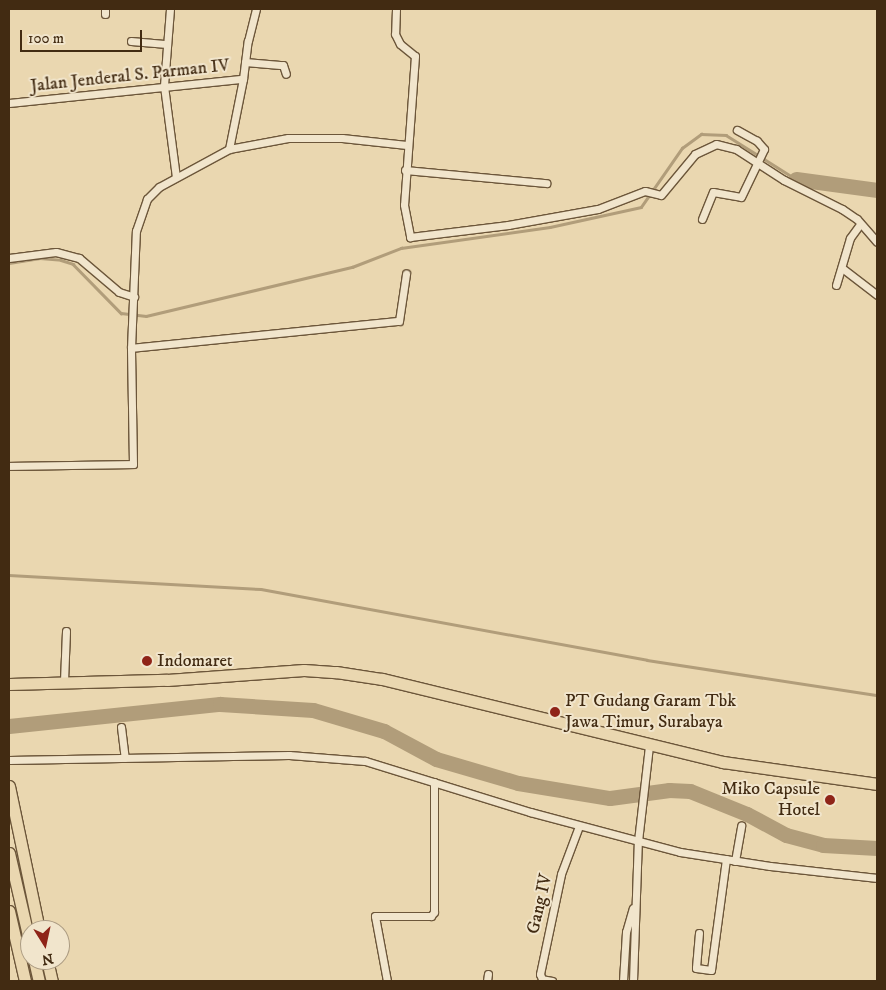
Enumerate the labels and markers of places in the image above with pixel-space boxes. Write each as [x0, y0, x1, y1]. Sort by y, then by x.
place label: Indomaret [157, 650, 233, 672]
marker: Indomaret [141, 655, 153, 667]
place label: PT Gudang Garam Tbk Jawa Timur, Surabaya [565, 691, 736, 734]
marker: PT Gudang Garam Tbk Jawa Timur, Surabaya [549, 706, 561, 718]
place label: Miko Capsule Hotel [721, 779, 820, 822]
marker: Miko Capsule Hotel [824, 794, 836, 806]

